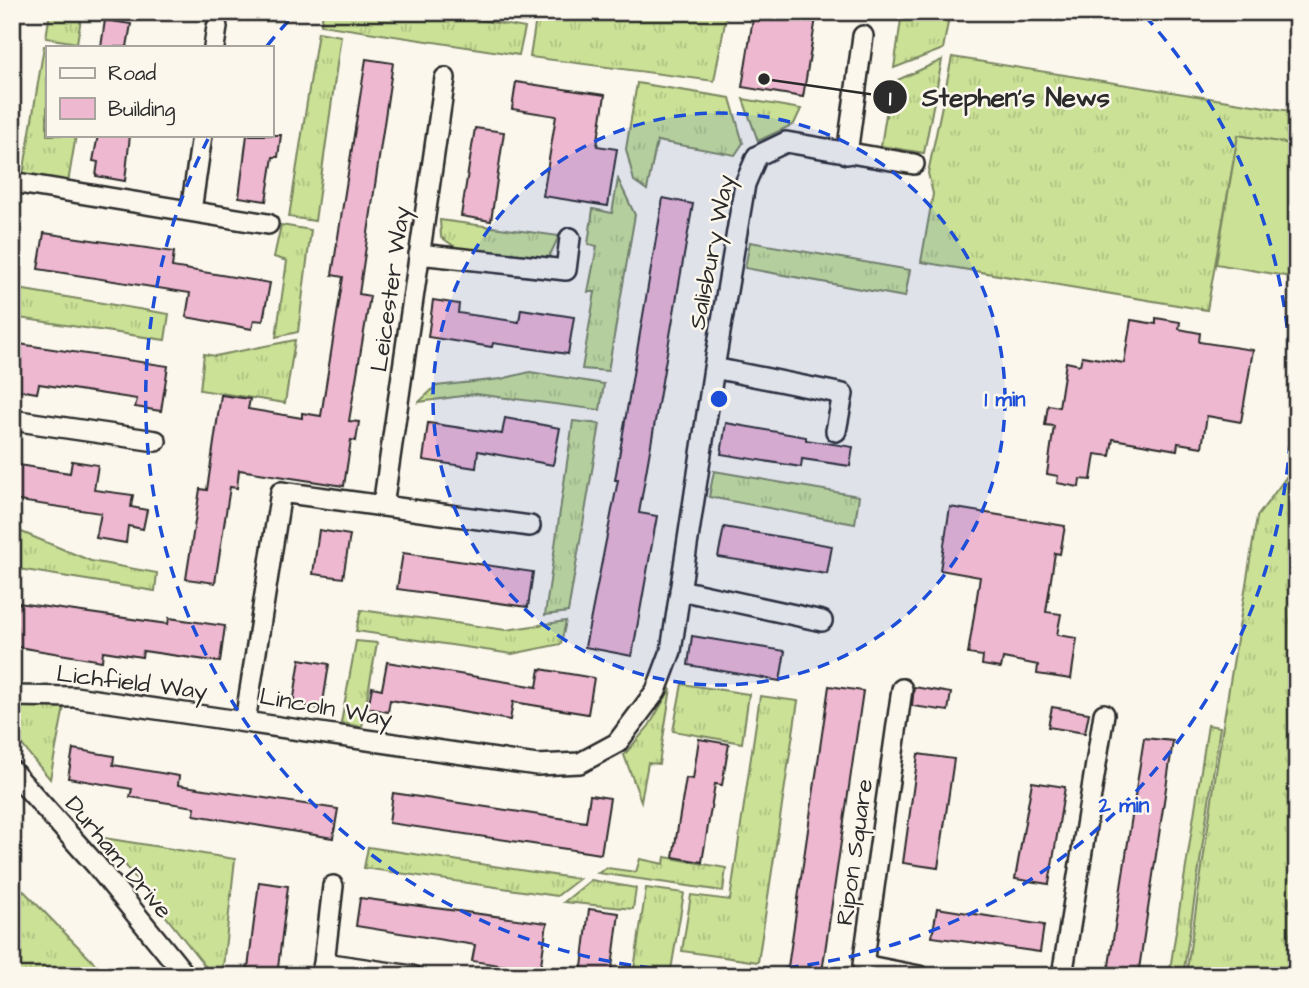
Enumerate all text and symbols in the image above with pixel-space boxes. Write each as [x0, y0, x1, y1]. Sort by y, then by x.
legend [46, 46, 273, 136]
text: Road [108, 59, 156, 88]
callout: Stephen's News [873, 74, 1124, 121]
text: Stephen's News [921, 80, 1110, 116]
text: 1 [889, 84, 892, 113]
text: Building [108, 95, 176, 126]
street label: Salisbury Way [680, 172, 745, 333]
street label: Leicester Way [363, 204, 420, 374]
text: 1 min [984, 385, 1026, 414]
centre of rings [707, 387, 731, 411]
street label: Lichfield Way [54, 657, 209, 710]
street label: Lincoln Way [257, 680, 395, 737]
street label: Ripon Square [828, 777, 882, 928]
street label: Durham Drive [57, 789, 180, 927]
text: 2 min [1098, 791, 1150, 820]

